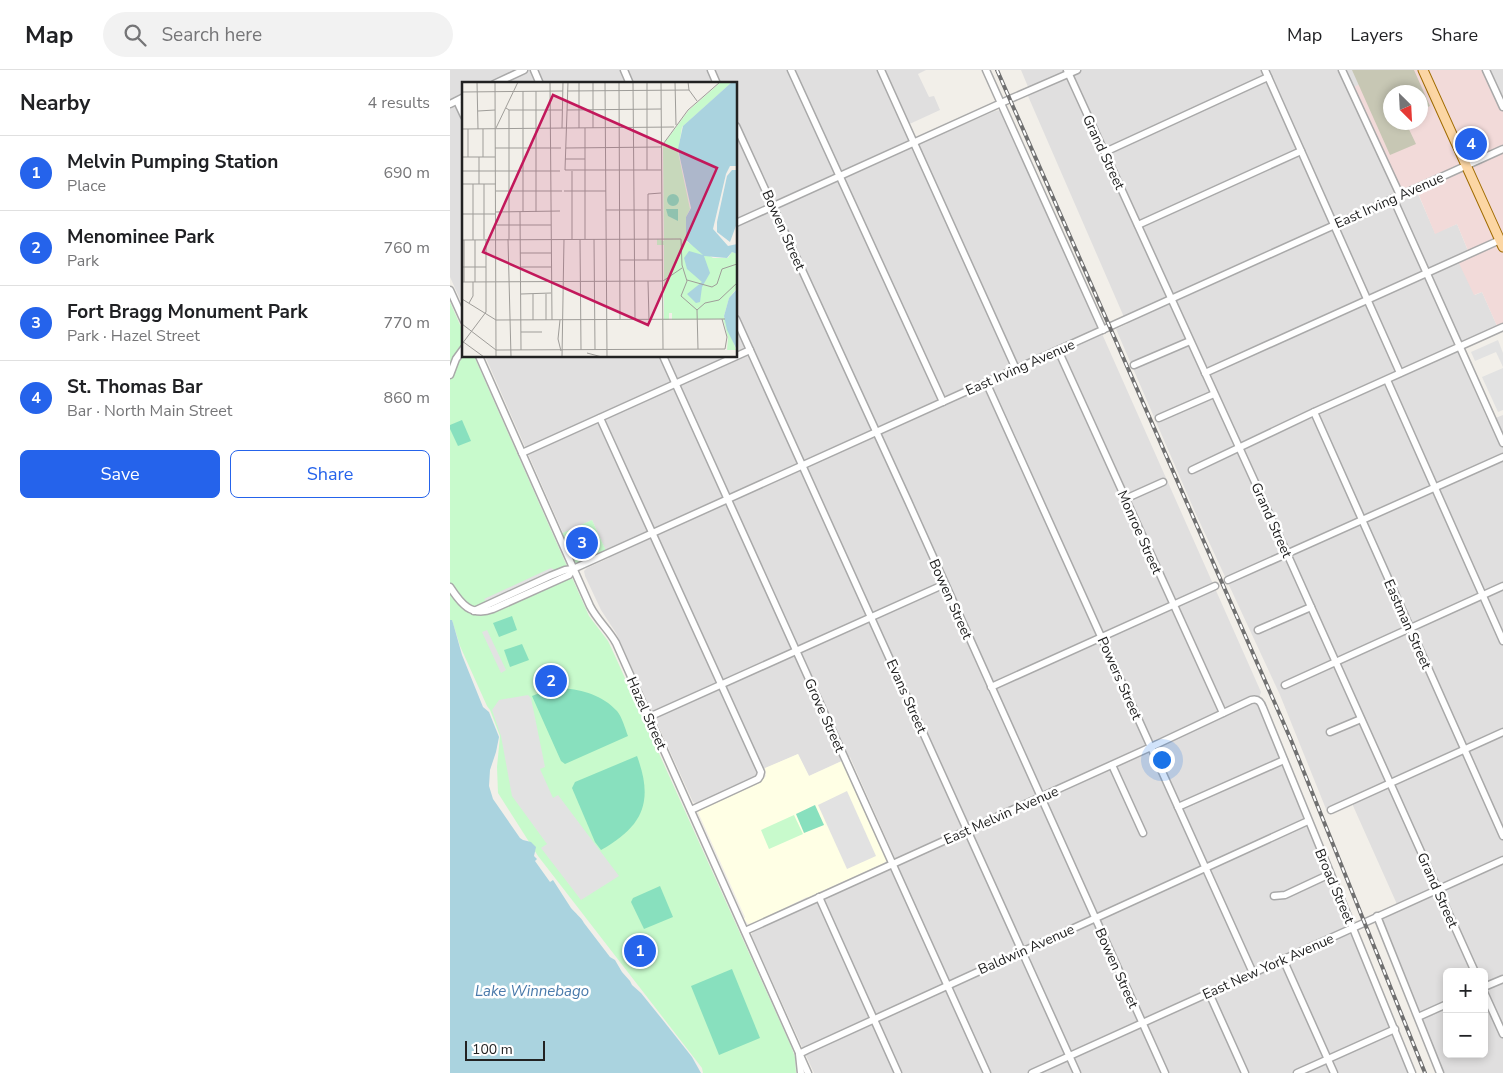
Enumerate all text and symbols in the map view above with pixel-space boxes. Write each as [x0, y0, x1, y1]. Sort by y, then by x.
search box [103, 12, 453, 57]
text: Map [25, 19, 73, 51]
icon: search [121, 21, 149, 49]
text: Search here [161, 22, 262, 48]
text: Map [1287, 23, 1322, 47]
text: Layers [1350, 23, 1403, 47]
text: Share [1431, 23, 1478, 47]
inset map [462, 82, 738, 358]
north arrow [1383, 85, 1428, 130]
text: Nearby [20, 89, 90, 117]
text: 4 results [368, 92, 430, 114]
street label: Grand Street [1078, 112, 1129, 193]
pin: 4 [1455, 125, 1487, 163]
text: Melvin Pumping Station [67, 149, 278, 175]
text: 1 [31, 162, 41, 184]
text: 690 m [383, 162, 430, 184]
street label: East Irving Avenue [1332, 168, 1447, 233]
text: Place [67, 175, 106, 197]
street label: Bowen Street [757, 187, 810, 273]
text: Menominee Park [67, 224, 214, 250]
text: 2 [31, 237, 41, 259]
text: 760 m [383, 237, 430, 259]
text: Park [67, 250, 99, 272]
text: Fort Bragg Monument Park [67, 299, 308, 325]
text: 3 [31, 312, 41, 334]
text: 770 m [383, 312, 430, 334]
text: Park · Hazel Street [67, 325, 200, 347]
street label: East Irving Avenue [963, 335, 1078, 400]
text: St. Thomas Bar [67, 374, 203, 400]
text: 4 [31, 387, 41, 409]
text: 860 m [383, 387, 430, 409]
text: Bar · North Main Street [67, 400, 232, 422]
button: Save [20, 450, 220, 498]
button: Share [230, 450, 430, 498]
street label: Grand Street [1247, 480, 1297, 561]
street label: Monroe Street [1113, 487, 1166, 577]
pin: 3 [566, 524, 598, 562]
street label: Bowen Street [924, 556, 977, 642]
street label: Eastman Street [1379, 576, 1436, 672]
street label: Powers Street [1093, 634, 1146, 723]
street label: Evans Street [882, 656, 931, 736]
pin: 2 [535, 662, 567, 700]
street label: Hazel Street [622, 674, 671, 753]
street label: Grove Street [800, 675, 849, 755]
your location [1149, 747, 1175, 773]
street label: East Melvin Avenue [941, 782, 1062, 849]
street label: Broad Street [1310, 846, 1359, 927]
street label: Grand Street [1413, 850, 1463, 931]
street label: Baldwin Avenue [975, 920, 1077, 979]
street label: Bowen Street [1090, 925, 1143, 1011]
street label: East New York Avenue [1199, 929, 1337, 1004]
pin: 1 [624, 932, 656, 970]
map controls [1443, 968, 1488, 1058]
button: + [1443, 968, 1488, 1013]
water label: Lake Winnebago [475, 981, 589, 1001]
button: − [1443, 1013, 1488, 1058]
scale bar [465, 1038, 545, 1061]
text: 100 m [472, 1040, 513, 1059]

